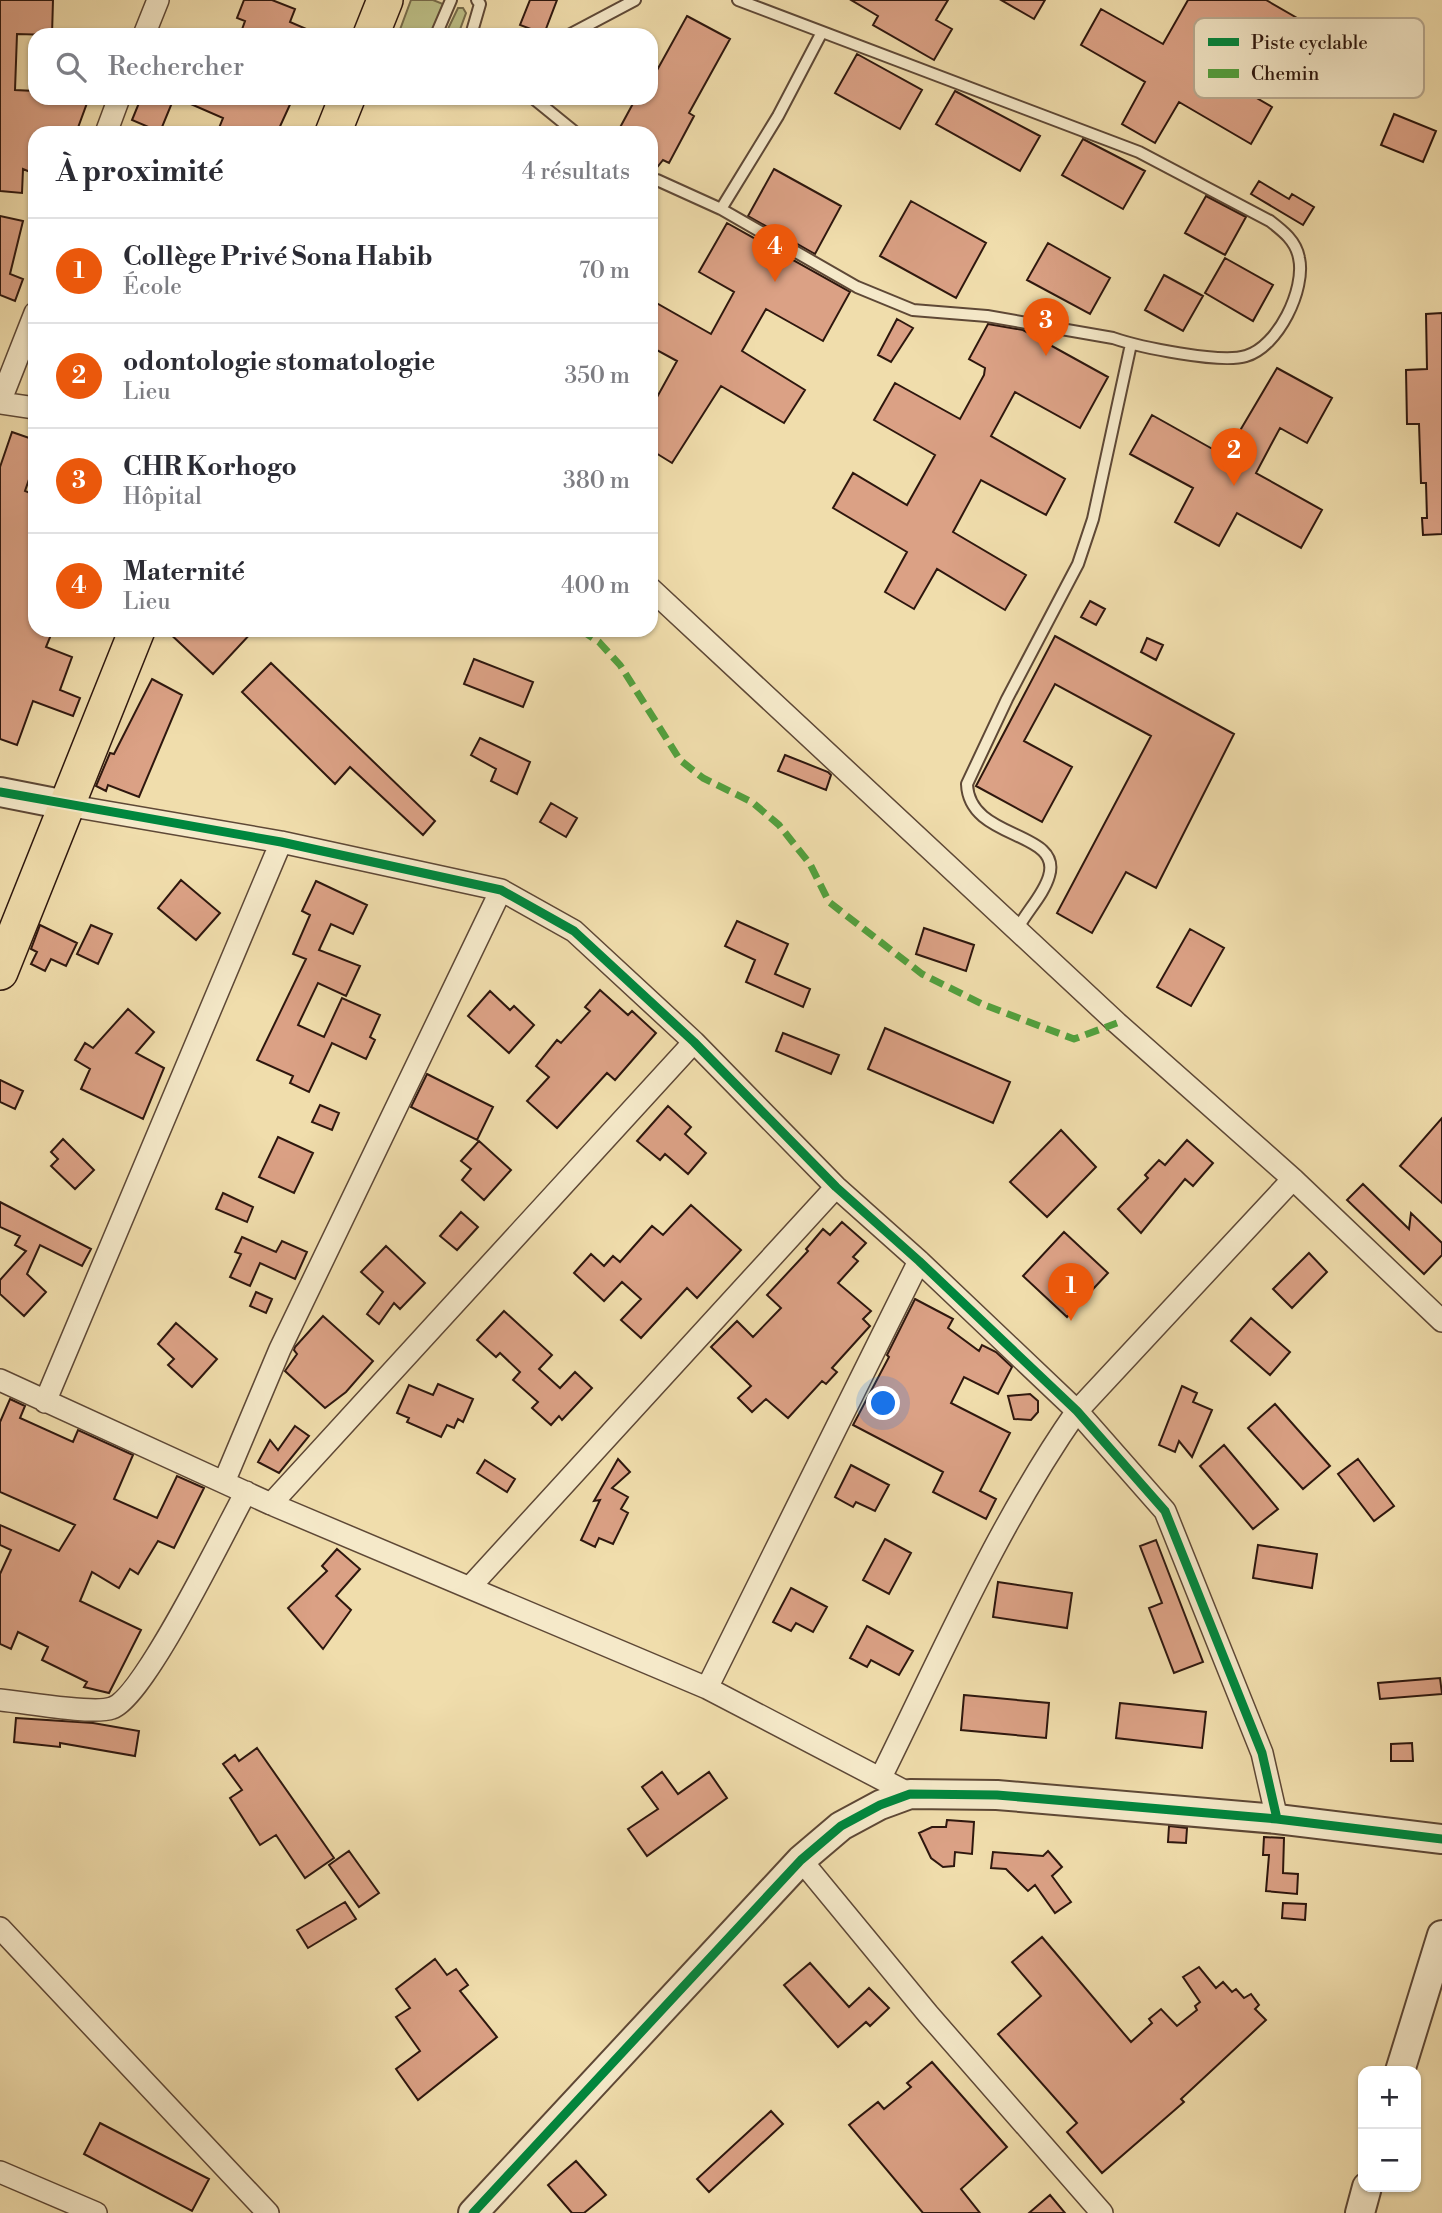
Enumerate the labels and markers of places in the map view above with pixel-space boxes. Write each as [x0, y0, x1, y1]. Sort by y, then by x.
pin: 4 [752, 224, 798, 282]
pin: 3 [1023, 298, 1069, 356]
pin: 2 [1211, 428, 1257, 486]
pin: 1 [1048, 1263, 1094, 1321]

